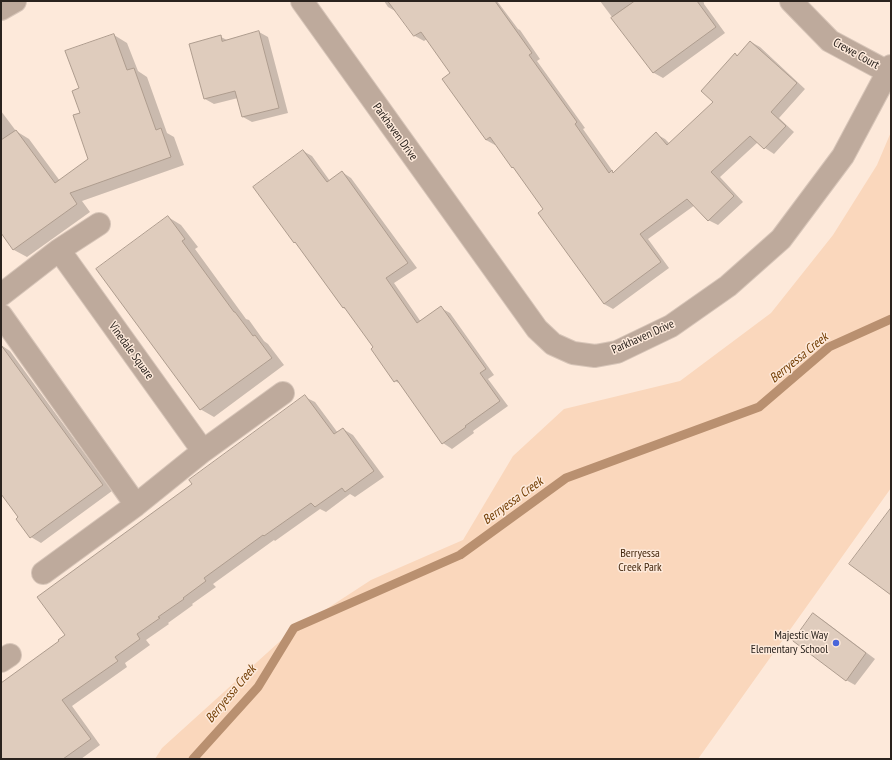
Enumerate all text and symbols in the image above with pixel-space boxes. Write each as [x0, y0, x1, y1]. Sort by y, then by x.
street label: Crewe Court [830, 35, 882, 73]
street label: Parkhaven Drive [369, 101, 421, 163]
street label: Parkhaven Drive [609, 317, 677, 357]
street label: Vinedale Square [105, 320, 157, 382]
water label: Berryessa Creek [767, 330, 831, 386]
water label: Berryessa Creek [480, 474, 546, 528]
park label: Berryessa Creek Park [618, 547, 662, 575]
place label: Majestic Way Elementary School [751, 629, 828, 657]
marker: Majestic Way Elementary School [831, 638, 841, 648]
water label: Berryessa Creek [202, 662, 260, 726]

